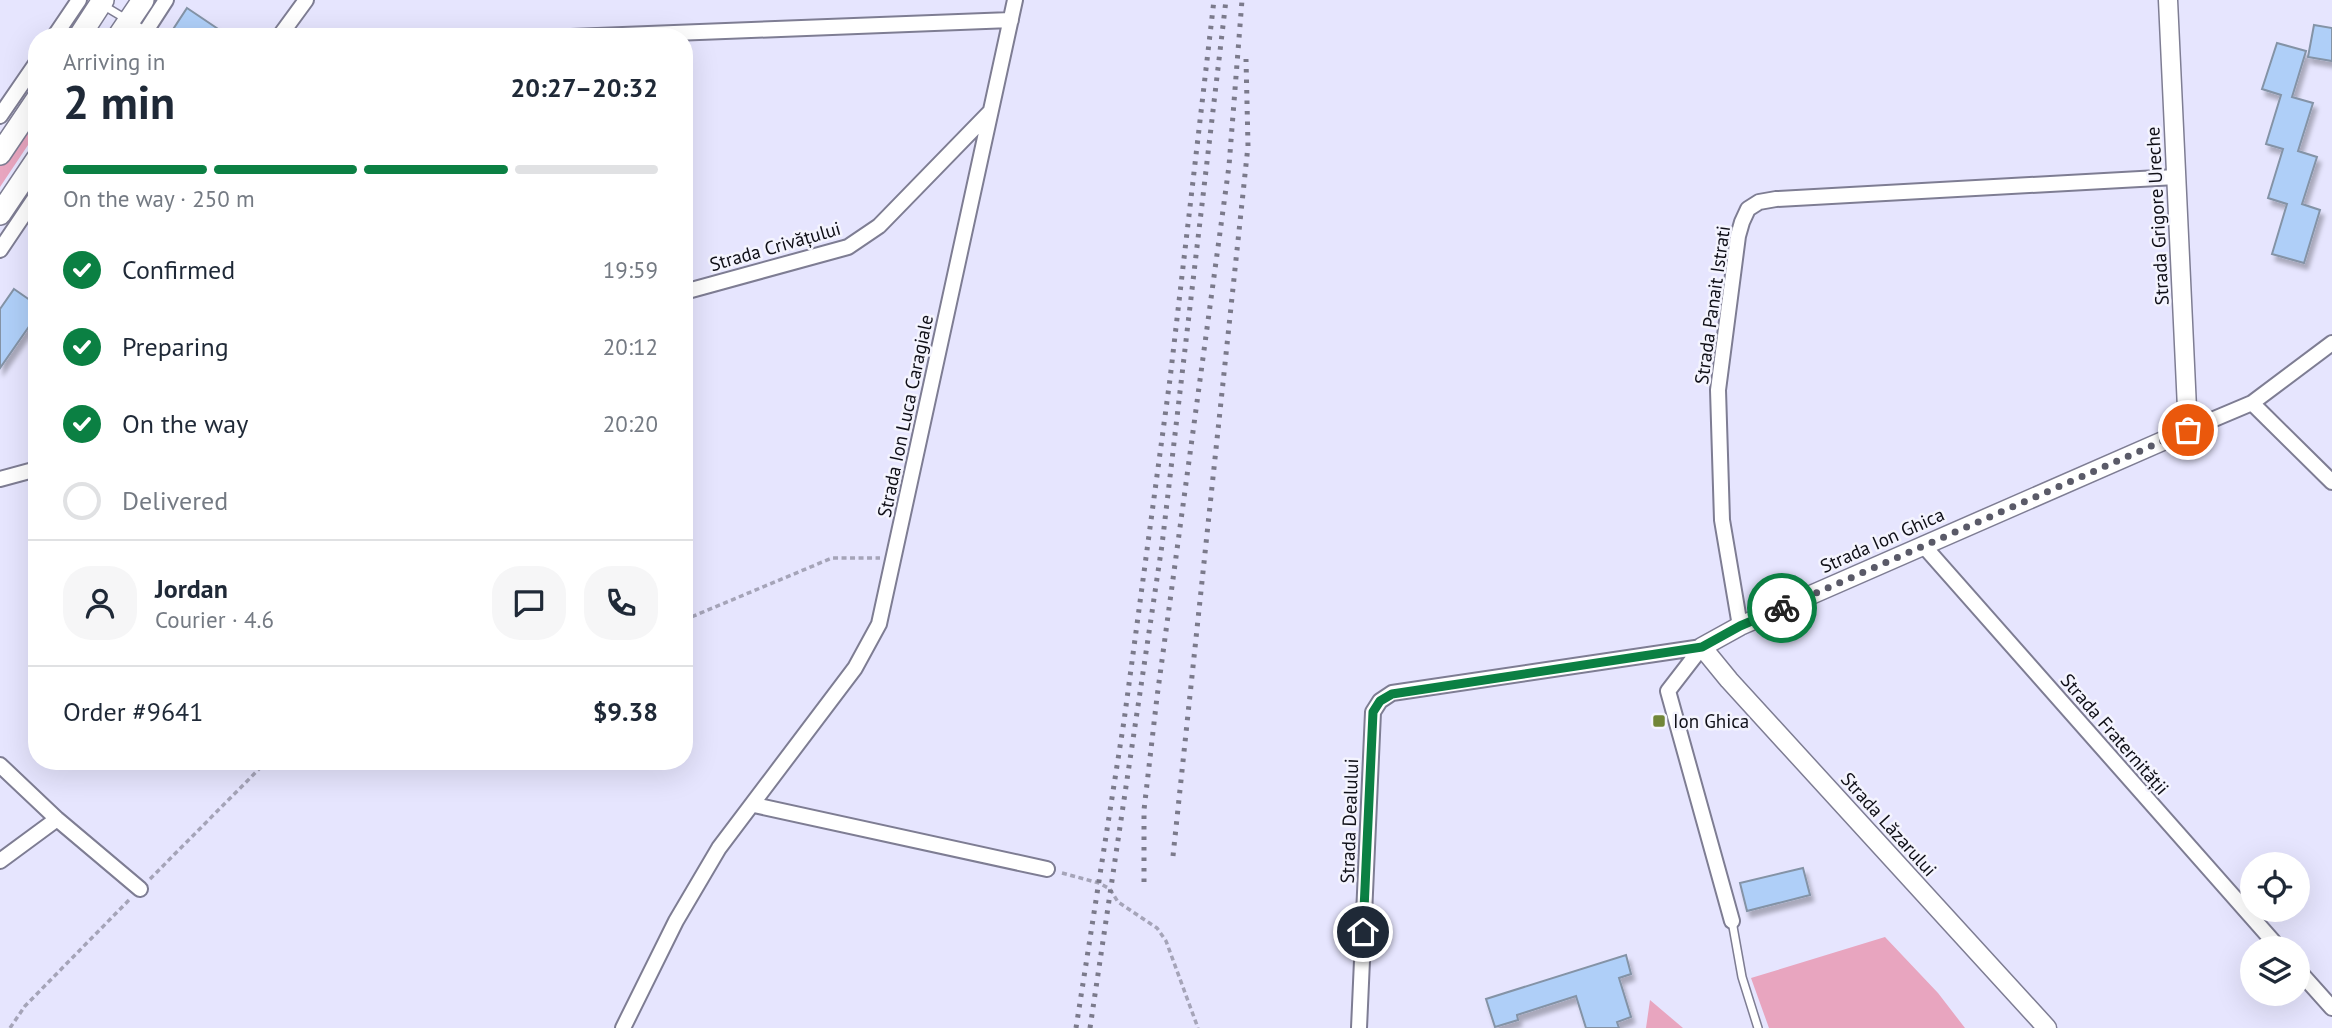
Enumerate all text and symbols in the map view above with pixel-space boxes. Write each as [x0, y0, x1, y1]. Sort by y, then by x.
text: Arriving in [63, 47, 165, 76]
text: 20:27–20:32 [511, 71, 658, 104]
text: 2 min [63, 72, 175, 132]
street label: Strada Grigore Ureche [2140, 126, 2174, 306]
text: On the way · 250 m [63, 184, 255, 213]
street label: Strada Crivățului [707, 216, 843, 276]
street label: Strada Panait Istrati [1689, 224, 1735, 386]
icon: check [63, 251, 101, 289]
text: Confirmed [122, 253, 235, 286]
text: 19:59 [603, 255, 658, 284]
street label: Strada Ion Luca Caragiale [872, 312, 938, 520]
icon: check [63, 328, 101, 366]
text: Preparing [122, 330, 229, 363]
text: 20:12 [603, 332, 658, 361]
pin [2158, 400, 2218, 460]
icon: check [63, 405, 101, 443]
text: On the way [122, 407, 248, 440]
text: 20:20 [603, 409, 658, 438]
icon: bag [2169, 411, 2207, 449]
text: Delivered [122, 484, 228, 517]
street label: Strada Ion Ghica [1816, 502, 1948, 578]
button: person [63, 566, 137, 640]
button: chat [492, 566, 566, 640]
button: phone [584, 566, 658, 640]
text: Jordan [155, 572, 228, 605]
courier [1747, 573, 1817, 643]
icon: bike [1763, 589, 1801, 627]
text: Courier · 4.6 [155, 605, 274, 634]
street label: Strada Fraternității [2056, 668, 2174, 800]
text: Order #9641 [63, 695, 203, 728]
text: $9.38 [593, 695, 658, 728]
place label: Ion Ghica [1673, 709, 1749, 733]
marker: Ion Ghica [1651, 713, 1667, 729]
street label: Strada Dealului [1335, 758, 1363, 884]
street label: Strada Lăzarului [1836, 767, 1942, 881]
map controls [2240, 852, 2310, 1006]
button: locate [2240, 852, 2310, 922]
pin [1333, 902, 1393, 962]
icon: home [1344, 913, 1382, 951]
button: layers [2240, 936, 2310, 1006]

